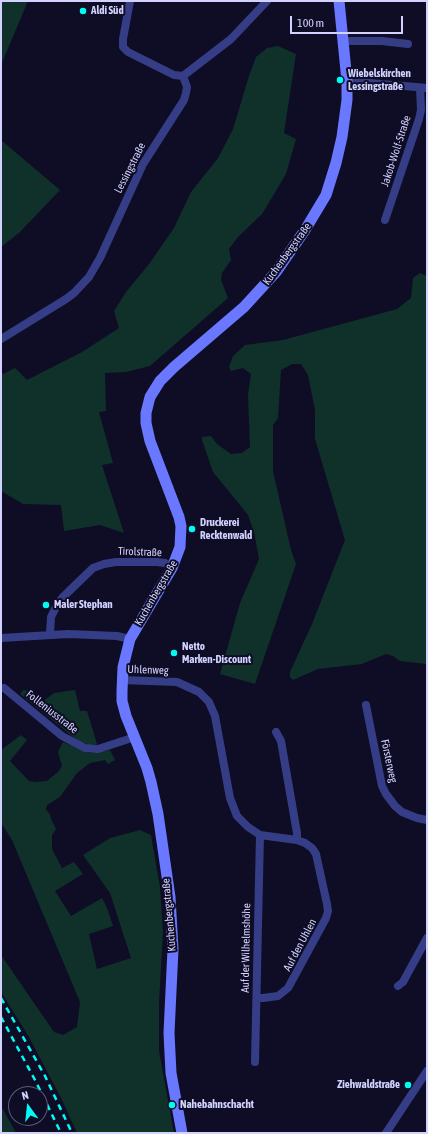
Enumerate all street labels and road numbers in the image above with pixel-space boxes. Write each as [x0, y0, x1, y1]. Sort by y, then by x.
street label: Jakob-Wolf-Straße [378, 114, 414, 188]
street label: Lessingstraße [112, 141, 148, 195]
street label: Kuchenbergstraße [260, 220, 314, 288]
street label: Tirolstraße [118, 545, 162, 559]
street label: Kuchenbergstraße [132, 558, 180, 628]
street label: Uhlenweg [127, 663, 169, 677]
street label: Folleniusstraße [23, 688, 81, 736]
street label: Försterweg [378, 738, 400, 784]
street label: Kuchenbergstraße [159, 878, 179, 952]
street label: Auf der Wilhelmshöhe [239, 903, 253, 993]
street label: Auf den Uhlen [281, 917, 319, 973]

